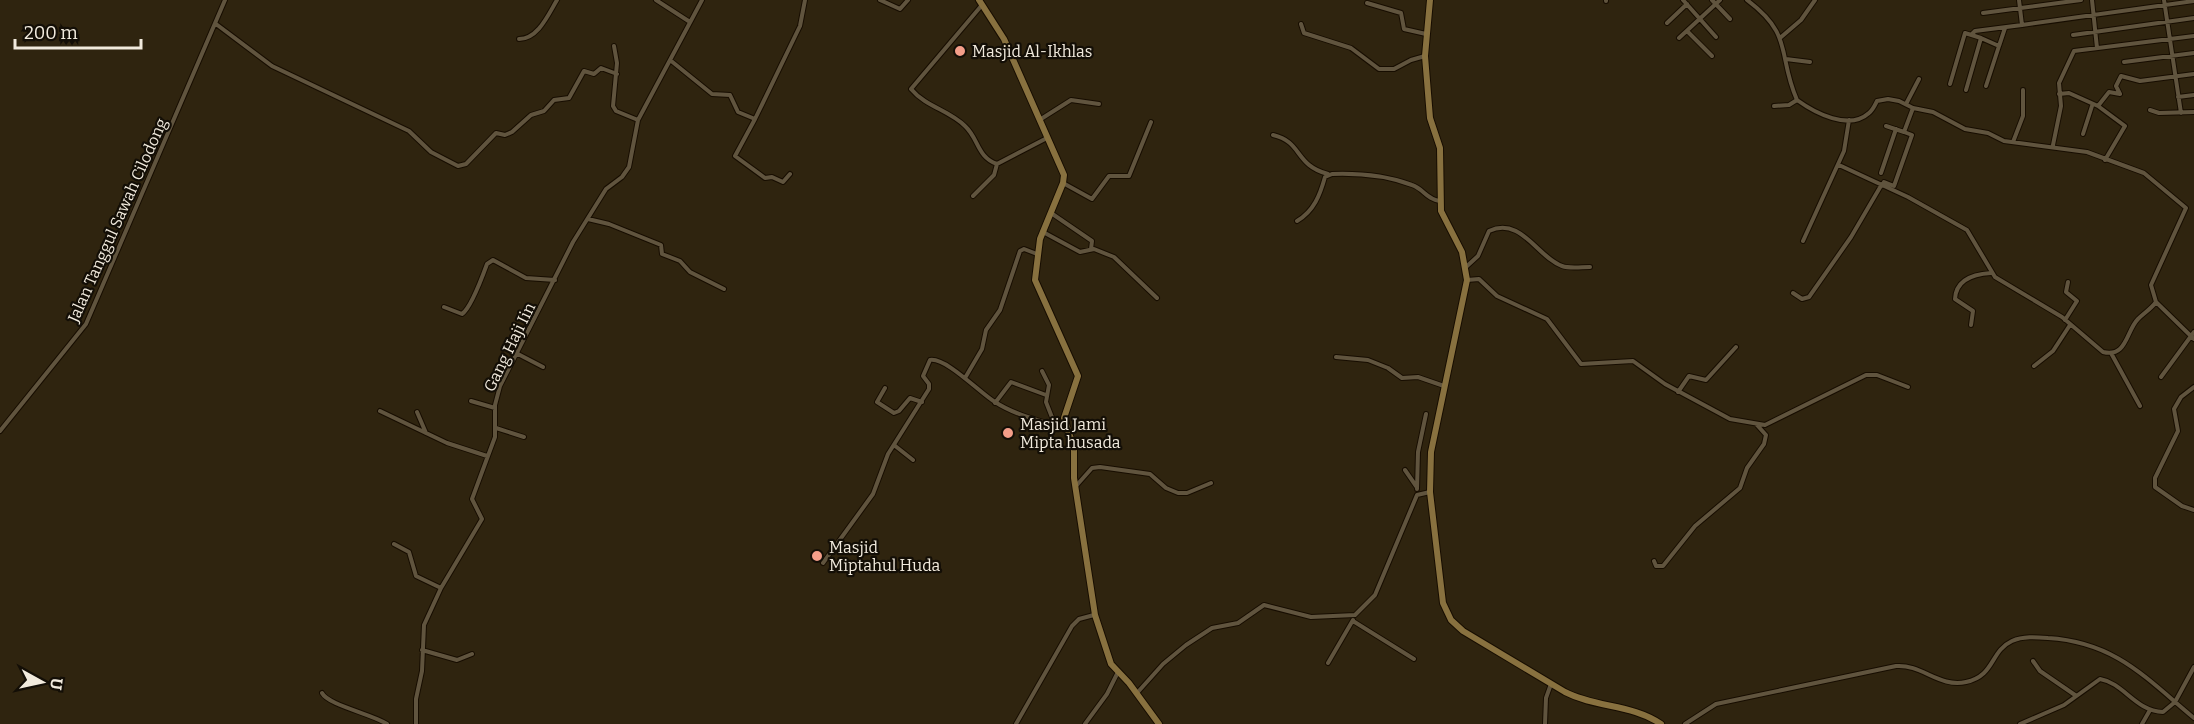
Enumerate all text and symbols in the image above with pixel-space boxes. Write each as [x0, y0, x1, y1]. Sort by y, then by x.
scale bar [15, 12, 141, 50]
text: 200 m [24, 22, 78, 44]
place label: Masjid Al-Ikhlas [972, 42, 1092, 61]
marker: Masjid Al-Ikhlas [953, 44, 967, 58]
street label: Jalan Tanggul Sawah Cilodong [63, 115, 171, 326]
street label: Gang Haji Iin [480, 300, 539, 395]
place label: Masjid Jami Mipta husada [1020, 415, 1121, 452]
marker: Masjid Jami Mipta husada [1001, 426, 1015, 440]
place label: Masjid Miptahul Huda [829, 538, 941, 575]
marker: Masjid Miptahul Huda [810, 549, 824, 563]
north arrow [12, 652, 72, 712]
text: U [46, 677, 67, 691]

